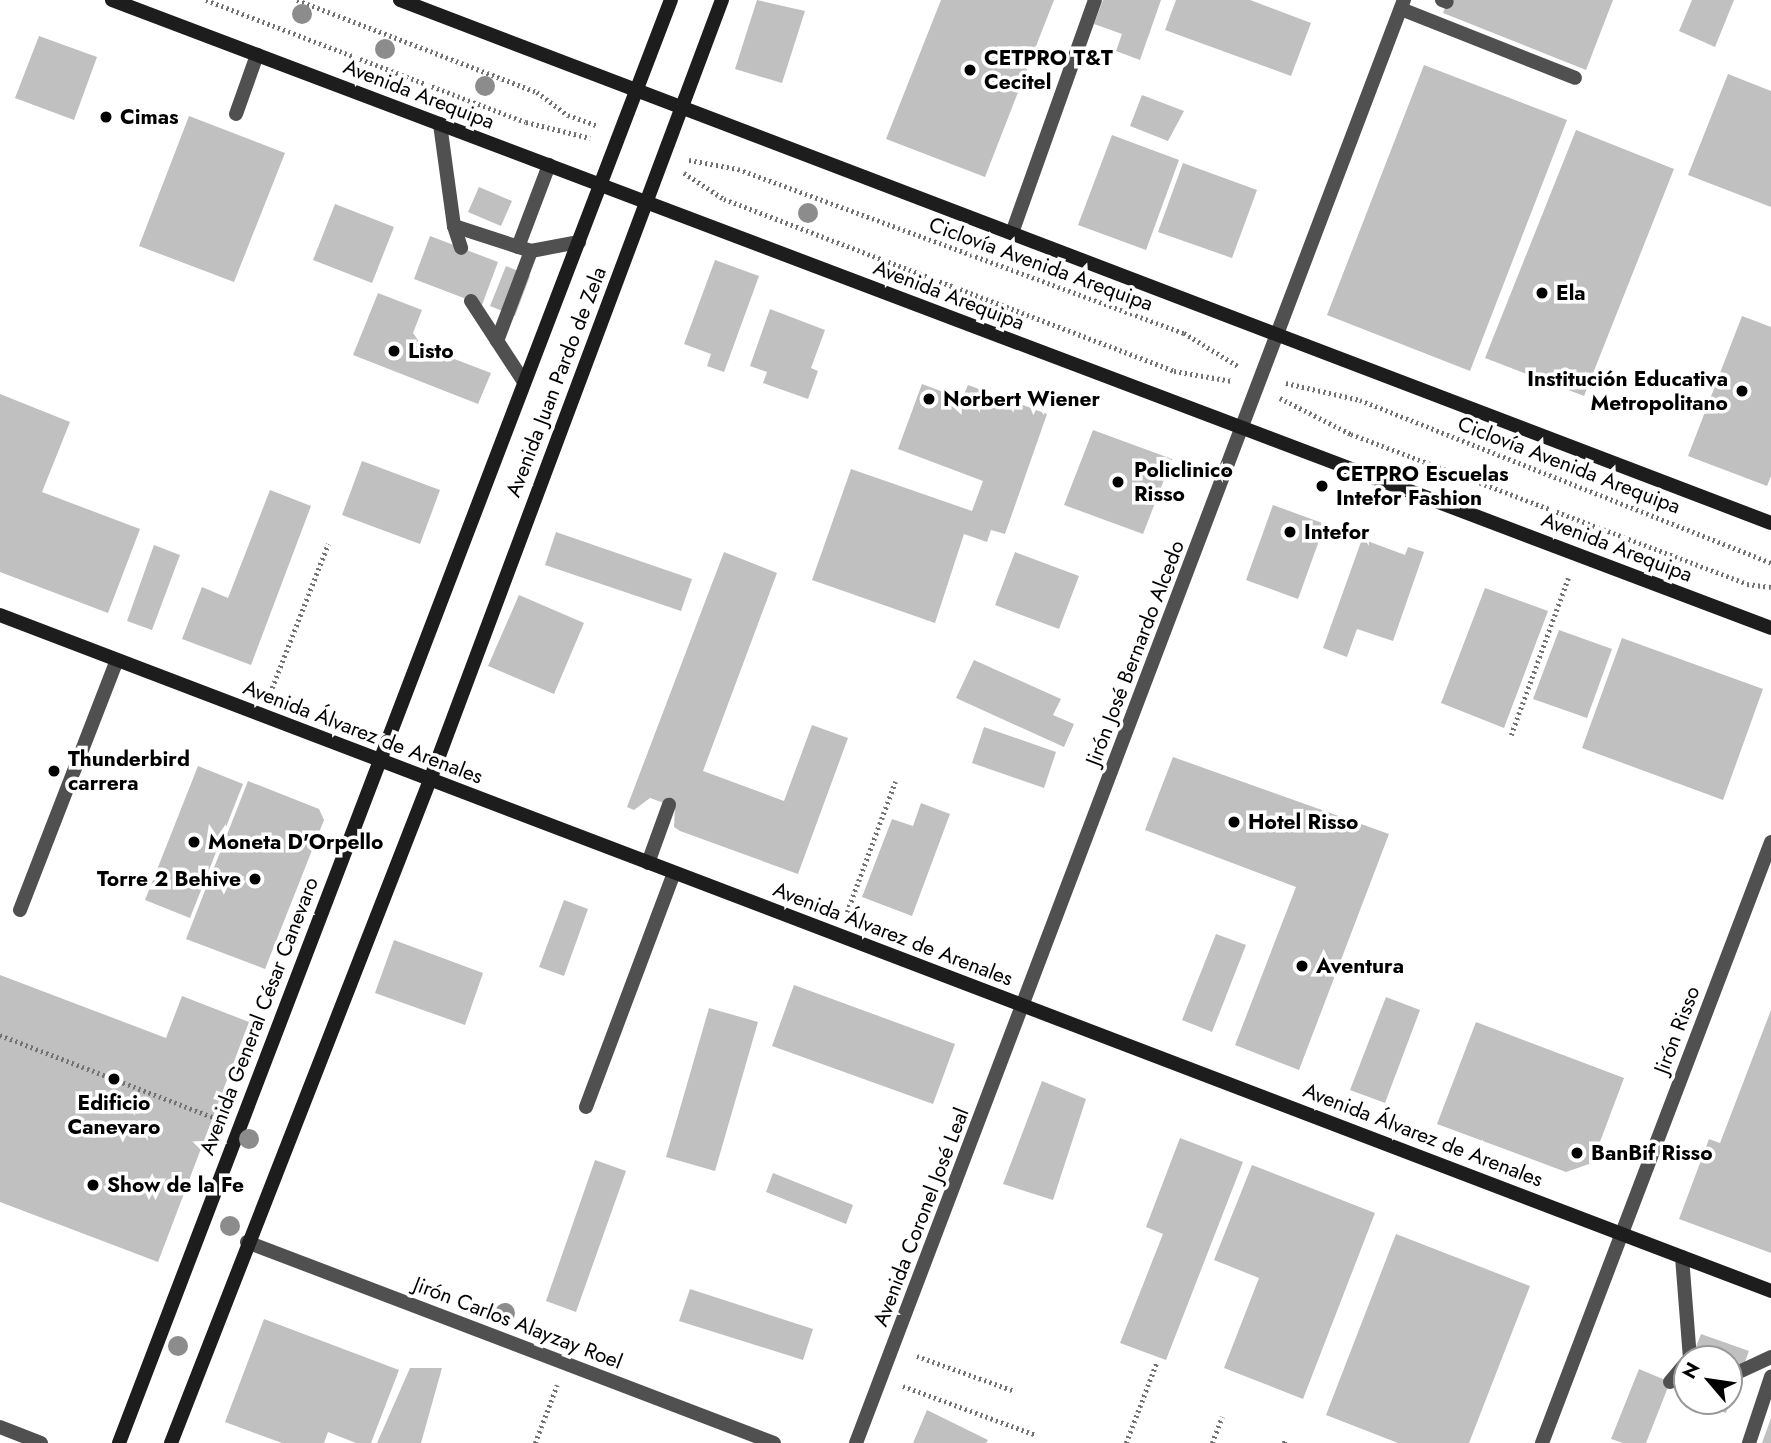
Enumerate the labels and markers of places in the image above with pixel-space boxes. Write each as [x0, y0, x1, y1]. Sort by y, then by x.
place label: CETPRO T&T Cecitel [984, 45, 1113, 95]
marker: CETPRO T&T Cecitel [962, 62, 978, 78]
place label: Cimas [120, 104, 179, 130]
marker: Cimas [98, 109, 114, 125]
place label: Ela [1556, 280, 1586, 306]
marker: Ela [1534, 285, 1550, 301]
place label: Listo [408, 338, 454, 364]
marker: Listo [386, 343, 402, 359]
place label: Institución Educativa Metropolitano [1527, 366, 1728, 416]
marker: Institución Educativa Metropolitano [1734, 383, 1750, 399]
place label: Norbert Wiener [943, 386, 1100, 412]
marker: Norbert Wiener [921, 391, 937, 407]
place label: Policlinico Risso [1134, 457, 1233, 507]
place label: CETPRO Escuelas Intefor Fashion [1336, 461, 1509, 511]
marker: Policlinico Risso [1108, 472, 1128, 492]
marker: CETPRO Escuelas Intefor Fashion [1314, 478, 1330, 494]
place label: Intefor [1304, 519, 1370, 545]
marker: Intefor [1282, 524, 1298, 540]
place label: Thunderbird carrera [68, 746, 190, 796]
marker: Thunderbird carrera [46, 763, 62, 779]
place label: Hotel Risso [1248, 809, 1359, 835]
marker: Hotel Risso [1226, 814, 1242, 830]
place label: Moneta D'Orpello [208, 829, 383, 855]
marker: Moneta D'Orpello [186, 834, 202, 850]
place label: Torre 2 Behive [97, 866, 241, 892]
marker: Torre 2 Behive [247, 871, 263, 887]
place label: Aventura [1316, 953, 1404, 979]
marker: Aventura [1294, 958, 1310, 974]
marker: Edificio Canevaro [106, 1071, 122, 1087]
place label: Edificio Canevaro [68, 1090, 160, 1140]
place label: BanBif Risso [1591, 1140, 1713, 1166]
marker: BanBif Risso [1569, 1145, 1585, 1161]
place label: Show de la Fe [107, 1172, 244, 1198]
marker: Show de la Fe [85, 1177, 101, 1193]

